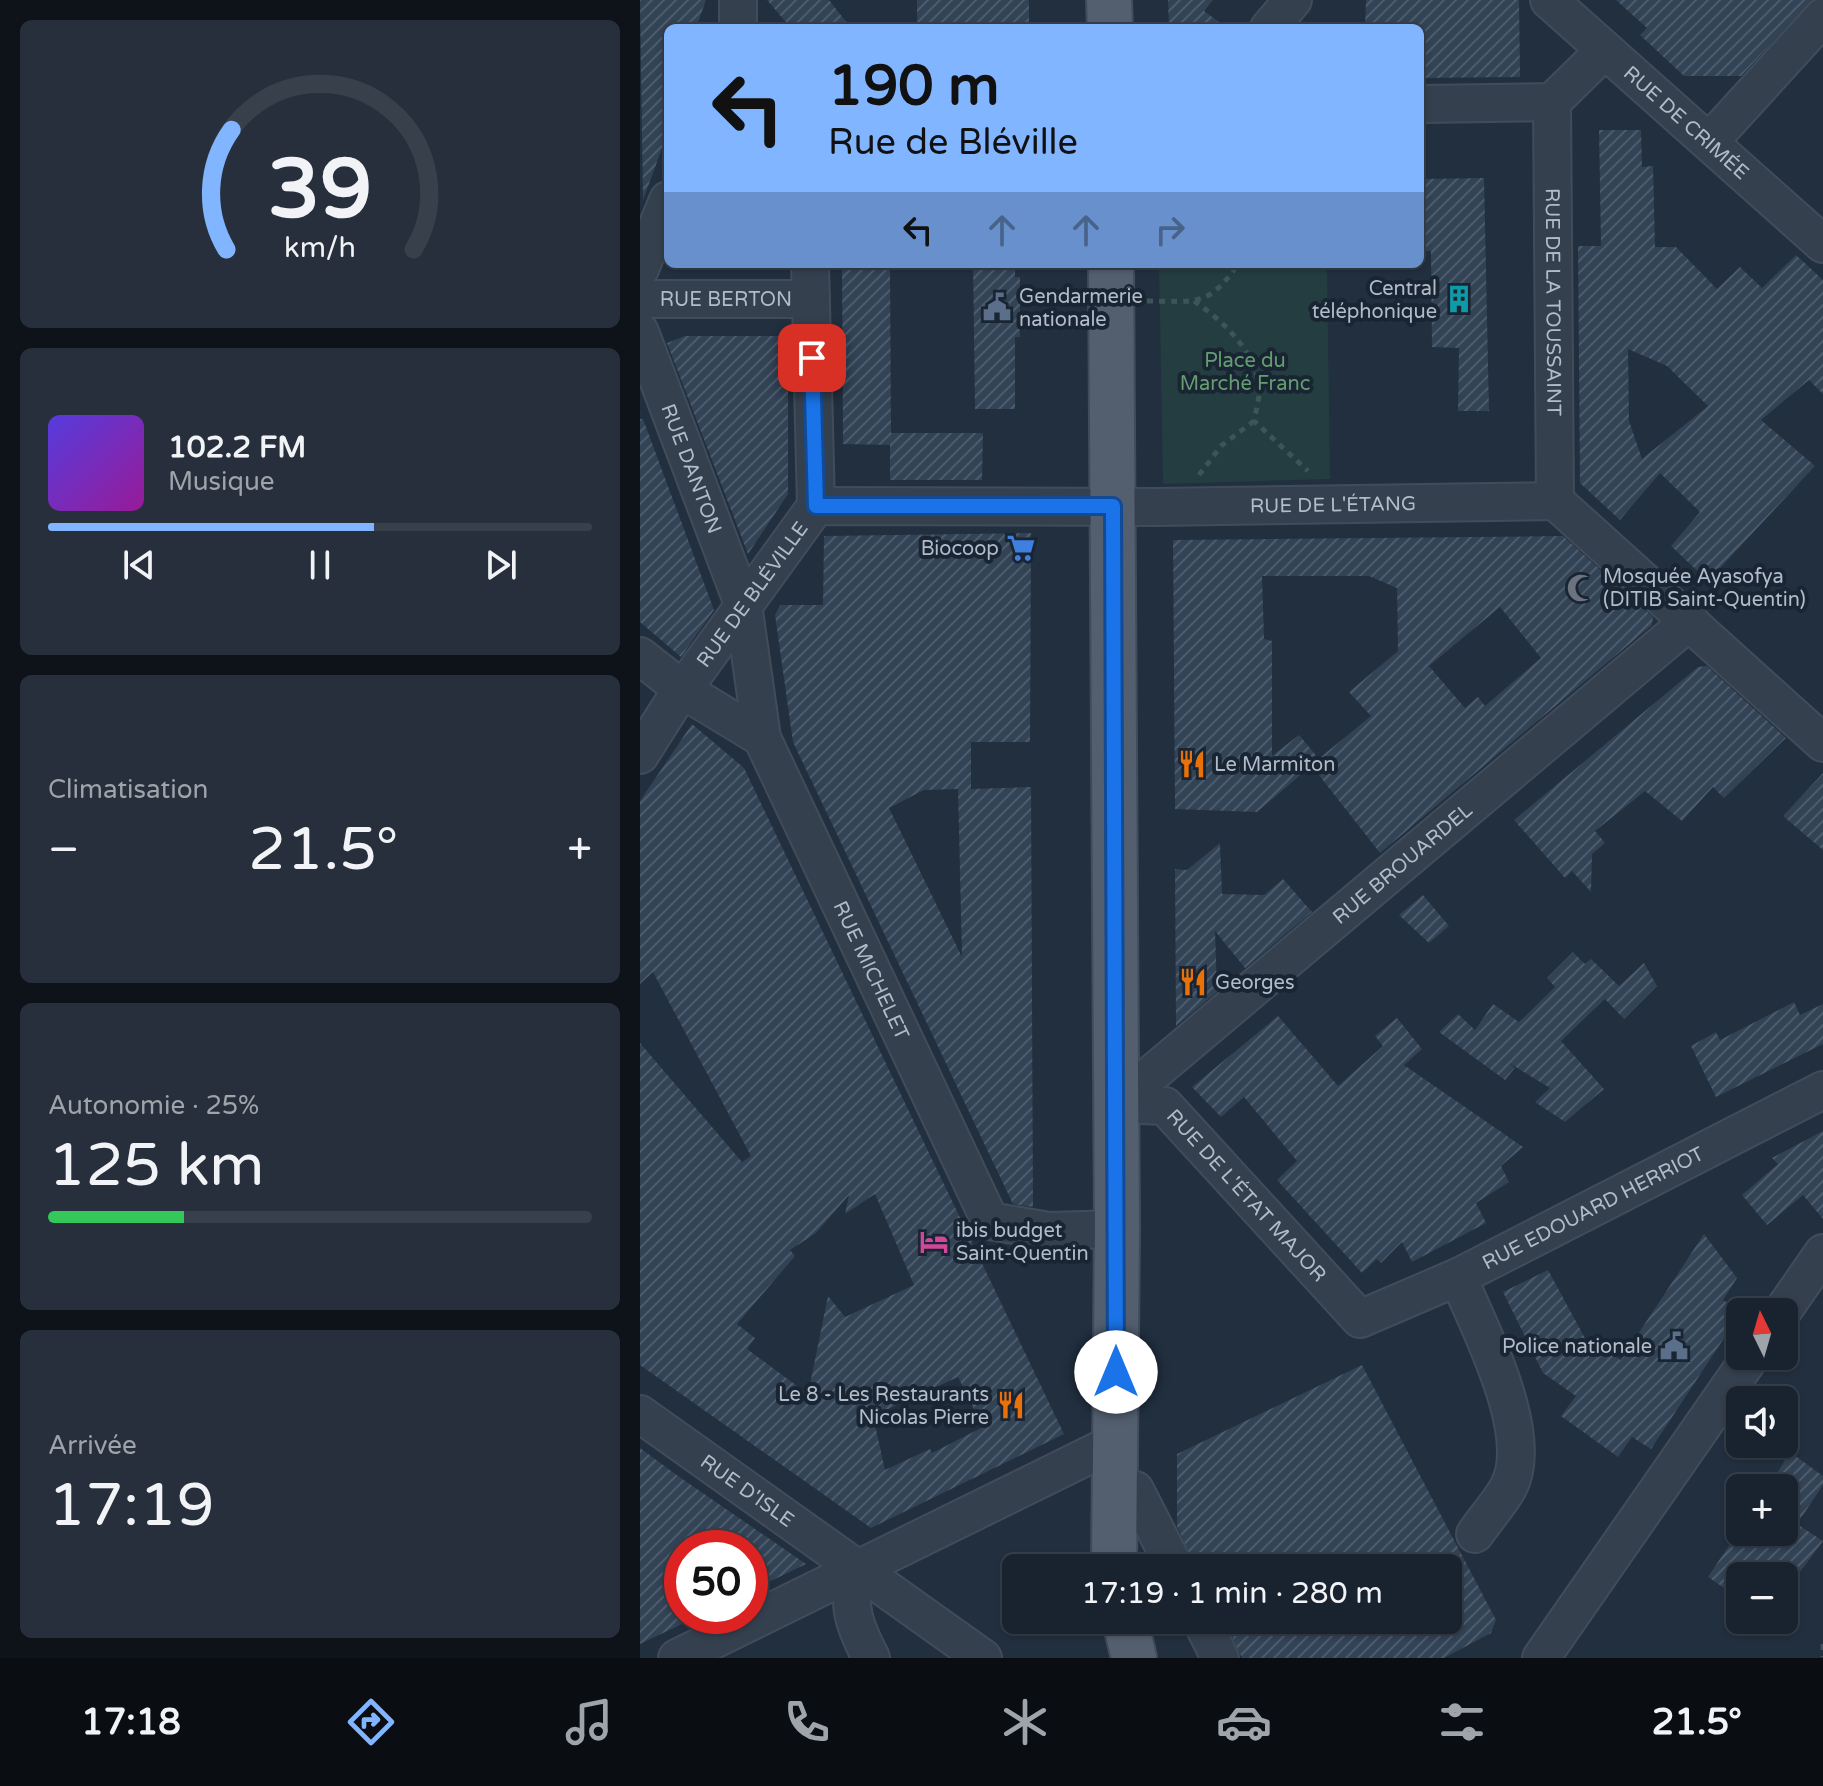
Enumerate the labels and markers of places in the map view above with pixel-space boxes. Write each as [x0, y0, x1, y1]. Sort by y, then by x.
place label: Central téléphonique [1312, 277, 1437, 324]
building icon: Central téléphonique [1444, 284, 1474, 314]
place label: Gendarmerie nationale [1019, 285, 1143, 332]
public building icon: Gendarmerie nationale [982, 292, 1012, 322]
pin [778, 324, 846, 392]
supermarket icon: Biocoop [1006, 533, 1036, 563]
place label: Biocoop [921, 537, 999, 561]
place label: Mosquée Ayasofya (DITIB Saint-Quentin) [1603, 565, 1806, 612]
mosque icon: Mosquée Ayasofya (DITIB Saint-Quentin) [1566, 573, 1596, 603]
restaurant icon: Le Marmiton [1177, 749, 1207, 779]
place label: Le Marmiton [1214, 753, 1335, 777]
restaurant icon: Georges [1178, 967, 1208, 997]
place label: Georges [1215, 971, 1295, 995]
place label: ibis budget Saint-Quentin [956, 1219, 1089, 1266]
hotel icon: ibis budget Saint-Quentin [919, 1227, 949, 1257]
public building icon: Police nationale [1659, 1331, 1689, 1361]
place label: Police nationale [1502, 1335, 1652, 1359]
place label: Le 8 - Les Restaurants Nicolas Pierre [778, 1383, 989, 1430]
restaurant icon: Le 8 - Les Restaurants Nicolas Pierre [996, 1390, 1026, 1420]

